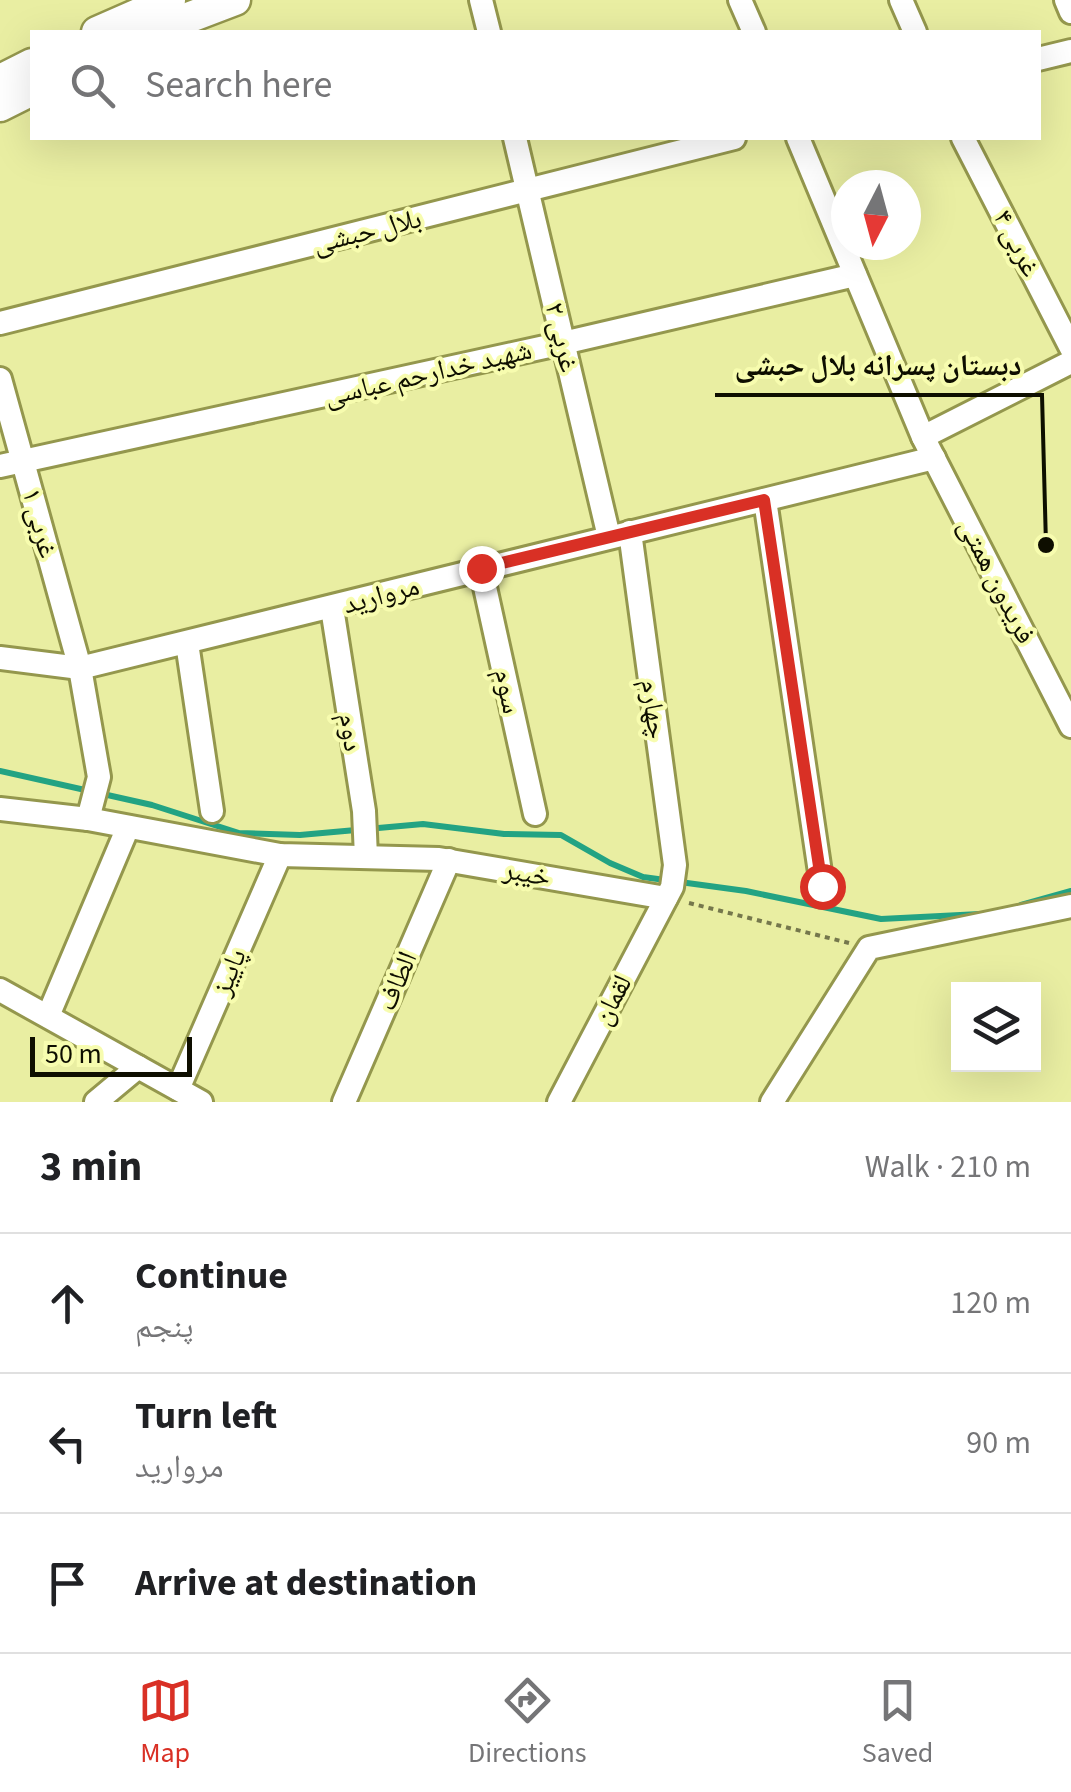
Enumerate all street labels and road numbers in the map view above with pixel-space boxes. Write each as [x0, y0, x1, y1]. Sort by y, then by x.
street label: بلال حبشی [308, 198, 426, 264]
street label: ۴ غربی [983, 202, 1051, 284]
street label: ۲ غربی [535, 298, 589, 376]
street label: شهید خدارحم عباسی [320, 330, 536, 416]
street label: ۱ غربی [12, 484, 68, 562]
street label: فریدون همتی [948, 511, 1046, 651]
street label: مروارید [338, 566, 424, 624]
street label: سوم [484, 665, 532, 717]
street label: چهارم [630, 676, 678, 742]
street label: دوم [328, 710, 374, 754]
street label: خیبر [499, 849, 554, 897]
street label: پاییز [201, 942, 257, 1003]
street label: الطاف [367, 945, 427, 1017]
street label: لقمان [582, 968, 642, 1032]

